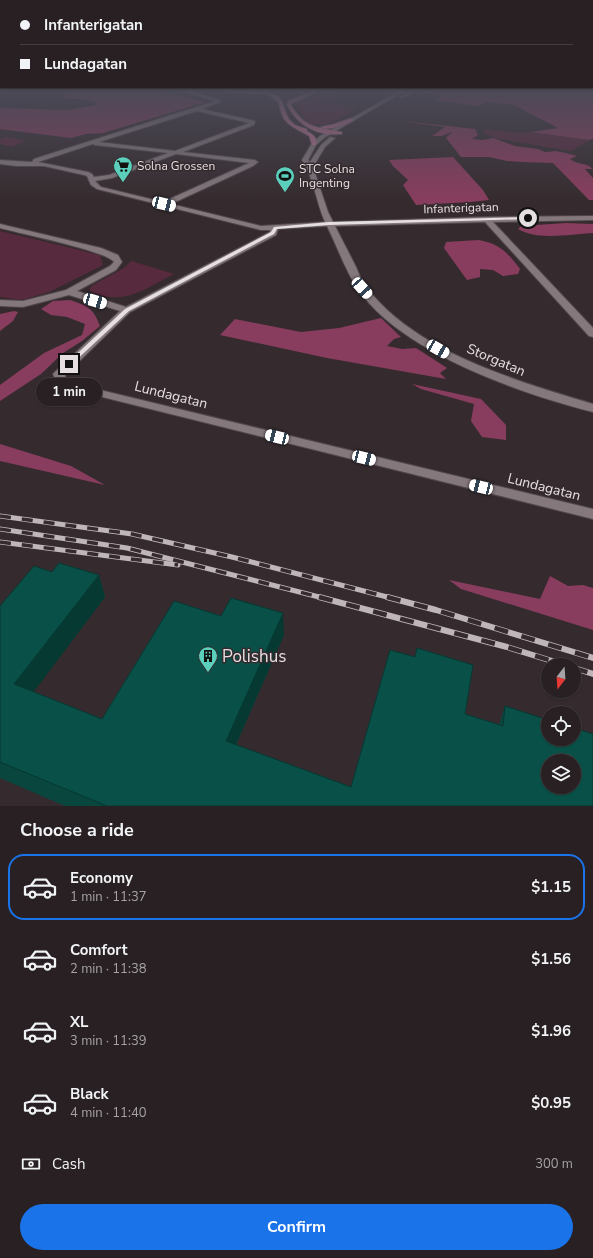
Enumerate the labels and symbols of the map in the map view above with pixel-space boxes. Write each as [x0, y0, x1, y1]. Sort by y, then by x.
supermarket icon: Solna Grossen [112, 155, 134, 183]
place label: Solna Grossen [137, 158, 215, 174]
place label: STC Solna Ingenting [299, 161, 355, 191]
sports icon: STC Solna Ingenting [274, 165, 296, 193]
car [151, 195, 177, 213]
street label: Infanterigatan [423, 199, 499, 217]
route start [519, 209, 537, 227]
car [350, 275, 374, 301]
car [82, 292, 108, 310]
car [425, 338, 451, 360]
street label: Storgatan [464, 339, 528, 381]
route end [60, 355, 78, 373]
street label: Lundagatan [132, 377, 210, 413]
callout: 1 min [36, 378, 102, 406]
car [264, 428, 290, 446]
car [351, 449, 377, 467]
street label: Lundagatan [505, 469, 583, 505]
car [468, 478, 494, 496]
building icon: Polishus [197, 645, 219, 673]
place label: Polishus [222, 645, 286, 668]
north arrow [541, 658, 581, 698]

